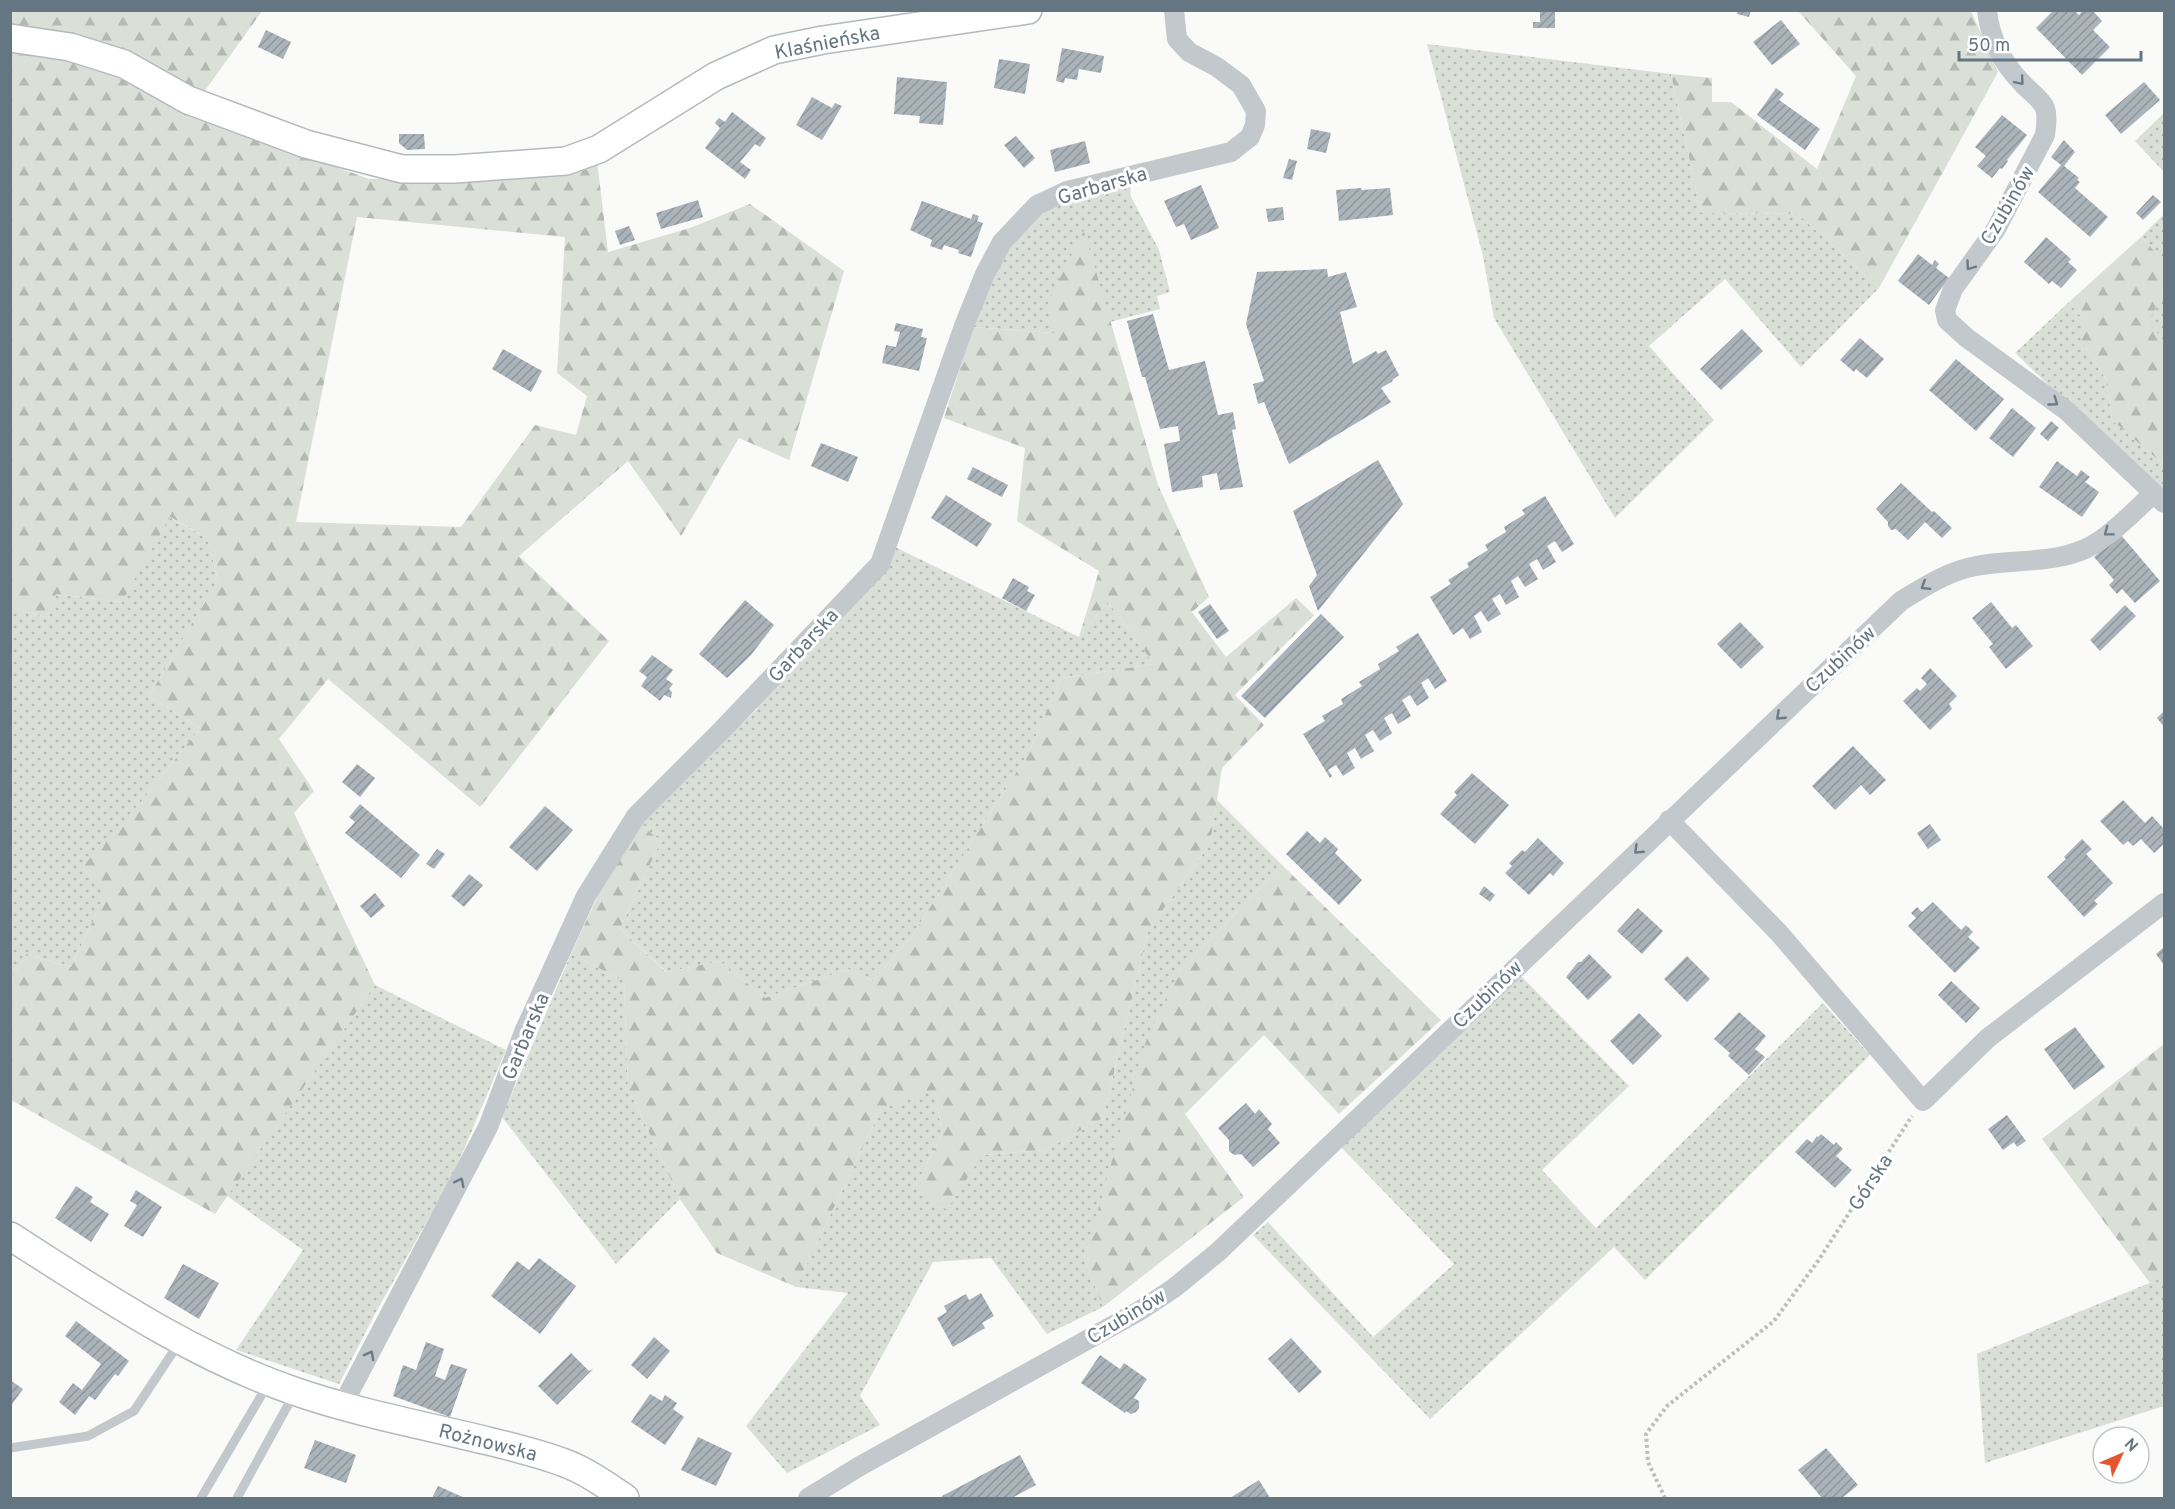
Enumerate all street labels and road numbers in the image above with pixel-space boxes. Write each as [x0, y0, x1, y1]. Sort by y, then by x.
street label: Klaśnieńska [772, 21, 882, 67]
street label: Garbarska [1055, 162, 1150, 212]
street label: Czubinów [1976, 162, 2042, 250]
street label: Garbarska [764, 604, 845, 689]
street label: Czubinów [1801, 621, 1882, 700]
street label: Czubinów [1448, 956, 1529, 1035]
street label: Garbarska [497, 989, 557, 1084]
street label: Górska [1844, 1150, 1900, 1216]
street label: Czubinów [1083, 1284, 1171, 1351]
street label: Rożnowska [436, 1419, 539, 1469]

